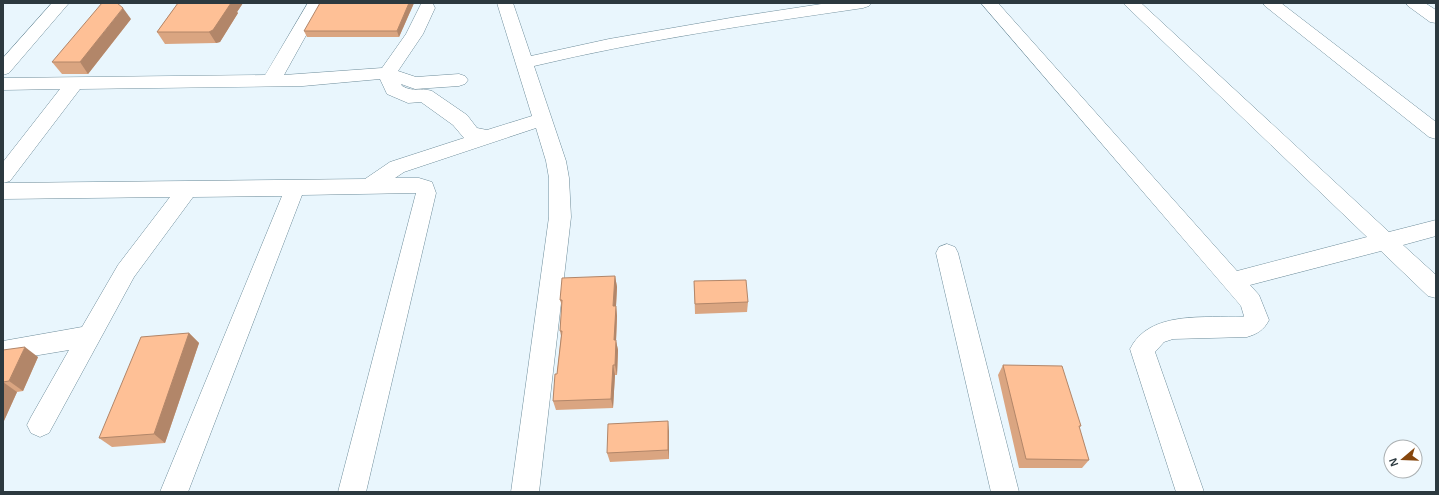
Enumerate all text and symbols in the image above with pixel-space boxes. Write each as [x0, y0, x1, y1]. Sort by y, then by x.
north arrow [1383, 439, 1423, 479]
text: N [1387, 456, 1401, 468]

